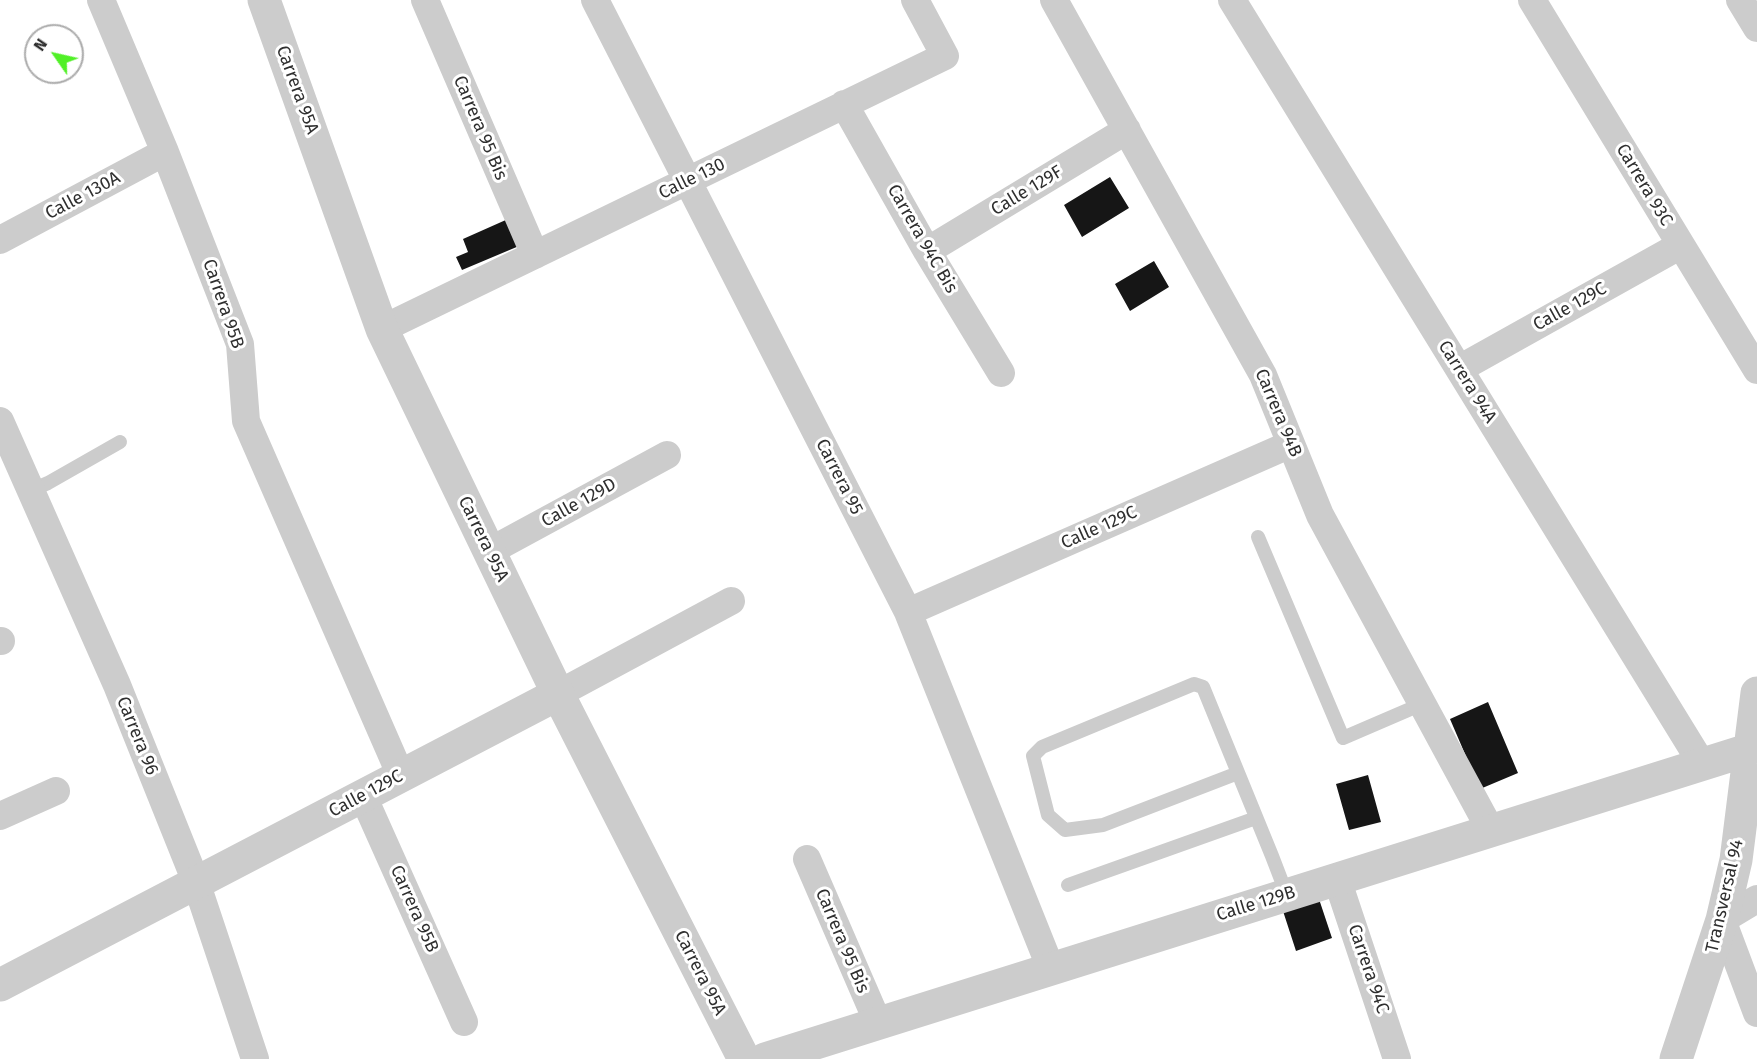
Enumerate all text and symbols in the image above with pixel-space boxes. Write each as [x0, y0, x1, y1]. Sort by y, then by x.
north arrow [24, 24, 84, 84]
text: N [29, 35, 51, 54]
street label: Carrera 95A [271, 43, 323, 137]
street label: Carrera 95 Bis [448, 73, 512, 183]
street label: Carrera 93C [1611, 140, 1677, 230]
street label: Calle 130 [655, 154, 729, 204]
street label: Calle 129F [987, 161, 1067, 221]
street label: Calle 130A [42, 167, 124, 225]
street label: Carrera 94C Bis [882, 181, 962, 297]
street label: Carrera 95B [198, 256, 248, 352]
street label: Calle 129C [1530, 278, 1610, 336]
street label: Carrera 94A [1433, 337, 1501, 427]
street label: Carrera 94B [1250, 366, 1306, 460]
street label: Carrera 95 [811, 435, 867, 519]
street label: Calle 129D [538, 474, 620, 532]
street label: Carrera 95A [453, 493, 513, 585]
street label: Calle 129C [1058, 502, 1140, 554]
street label: Carrera 96 [111, 694, 163, 778]
street label: Calle 129C [325, 766, 407, 822]
street label: Transversal 94 [1701, 837, 1749, 955]
street label: Carrera 95B [385, 862, 443, 956]
street label: Calle 129B [1214, 882, 1298, 926]
street label: Carrera 95 Bis [810, 886, 874, 996]
street label: Carrera 94C [1343, 922, 1393, 1016]
street label: Carrera 95A [669, 927, 731, 1019]

